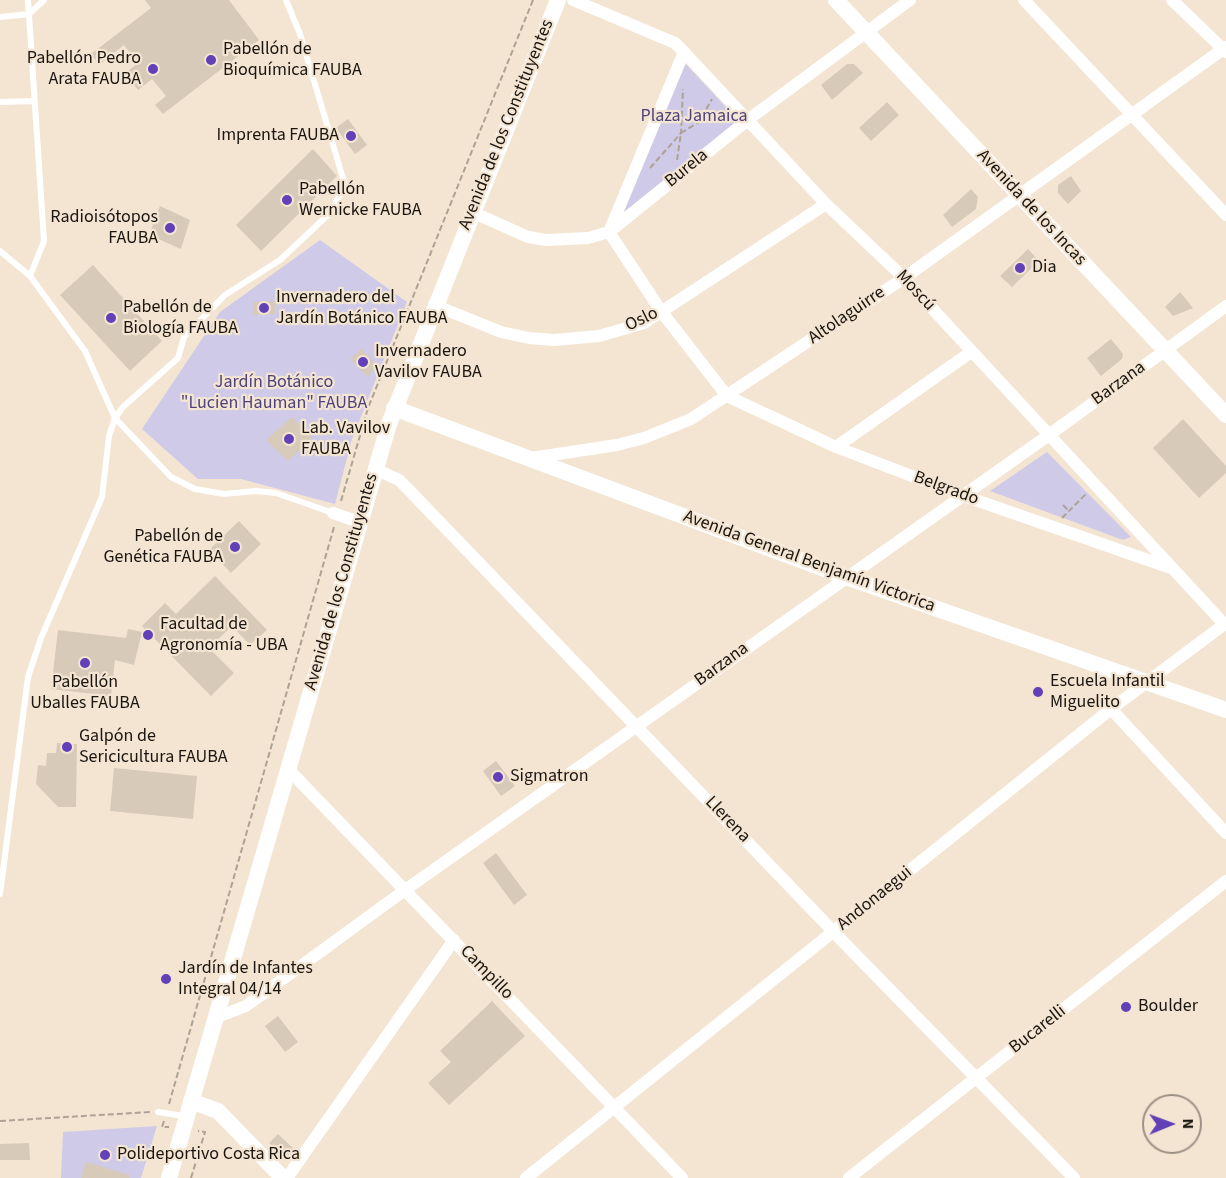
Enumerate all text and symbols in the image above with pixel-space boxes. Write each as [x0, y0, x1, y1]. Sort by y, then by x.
street label: Avenida de los Constituyentes [455, 17, 559, 233]
place label: Pabellón de Bioquímica FAUBA [223, 39, 362, 82]
place label: Pabellón Pedro Arata FAUBA [27, 48, 141, 90]
marker: Pabellón de Bioquímica FAUBA [204, 53, 218, 67]
marker: Pabellón Pedro Arata FAUBA [146, 62, 160, 76]
park label: Plaza Jamaica [641, 106, 747, 128]
place label: Imprenta FAUBA [216, 125, 339, 147]
marker: Imprenta FAUBA [344, 129, 358, 143]
street label: Burela [661, 145, 713, 193]
street label: Avenida de los Incas [972, 145, 1090, 271]
place label: Pabellón Wernicke FAUBA [299, 179, 422, 222]
marker: Pabellón Wernicke FAUBA [280, 193, 294, 207]
place label: Radioisótopos FAUBA [50, 207, 158, 250]
marker: Radioisótopos FAUBA [163, 221, 177, 235]
place label: Dia [1032, 257, 1057, 279]
marker: Dia [1013, 261, 1027, 275]
street label: Moscú [891, 266, 939, 316]
street label: Altolaguirre [804, 282, 890, 350]
place label: Invernadero del Jardín Botánico FAUBA [276, 287, 448, 330]
place label: Pabellón de Biología FAUBA [123, 297, 238, 340]
marker: Invernadero del Jardín Botánico FAUBA [257, 301, 271, 315]
street label: Oslo [622, 303, 662, 337]
marker: Pabellón de Biología FAUBA [104, 311, 118, 325]
place label: Invernadero Vavilov FAUBA [375, 341, 482, 384]
marker: Invernadero Vavilov FAUBA [356, 355, 370, 369]
street label: Barzana [1088, 357, 1150, 411]
park label: Jardín Botánico "Lucien Hauman" FAUBA [181, 372, 367, 415]
place label: Lab. Vavilov FAUBA [301, 418, 390, 460]
marker: Lab. Vavilov FAUBA [282, 432, 296, 446]
street label: Belgrado [910, 467, 982, 511]
street label: Avenida de los Constituyentes [301, 471, 383, 693]
street label: Avenida General Benjamín Victorica [680, 506, 938, 618]
place label: Pabellón de Genética FAUBA [103, 526, 223, 568]
marker: Pabellón de Genética FAUBA [228, 540, 242, 554]
place label: Facultad de Agronomía - UBA [160, 614, 287, 656]
marker: Facultad de Agronomía - UBA [141, 628, 155, 642]
street label: Barzana [691, 638, 753, 692]
marker: Pabellón Uballes FAUBA [78, 656, 92, 670]
place label: Escuela Infantil Miguelito [1050, 671, 1165, 714]
place label: Pabellón Uballes FAUBA [30, 672, 140, 714]
marker: Escuela Infantil Miguelito [1031, 685, 1045, 699]
place label: Galpón de Sericicultura FAUBA [79, 726, 227, 768]
marker: Galpón de Sericicultura FAUBA [60, 740, 74, 754]
place label: Sigmatron [510, 766, 589, 788]
marker: Sigmatron [491, 770, 505, 784]
street label: Llerena [700, 792, 754, 848]
street label: Andonaegui [833, 862, 917, 936]
street label: Campillo [455, 941, 517, 1005]
place label: Jardín de Infantes Integral 04/14 [178, 958, 313, 1000]
marker: Jardín de Infantes Integral 04/14 [159, 972, 173, 986]
place label: Boulder [1138, 996, 1198, 1018]
marker: Boulder [1119, 1000, 1133, 1014]
street label: Bucarelli [1005, 1001, 1071, 1059]
north arrow [1142, 1094, 1202, 1154]
text: N [1177, 1118, 1199, 1129]
place label: Polideportivo Costa Rica [117, 1144, 300, 1166]
marker: Polideportivo Costa Rica [98, 1148, 112, 1162]

